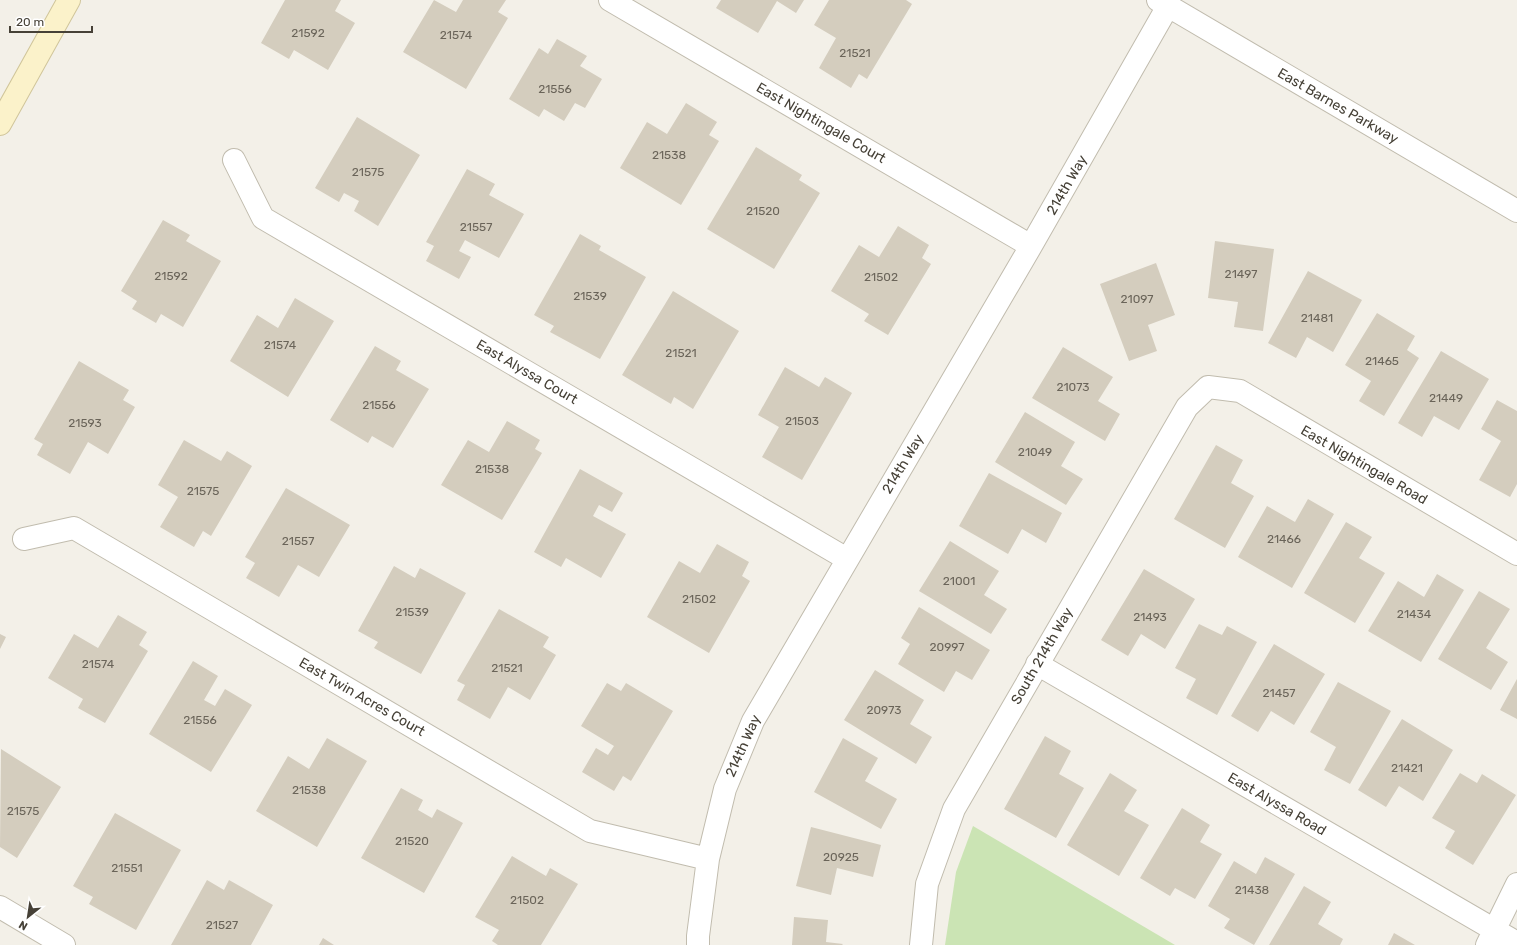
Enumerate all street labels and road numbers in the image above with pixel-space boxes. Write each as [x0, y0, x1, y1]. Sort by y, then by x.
street label: East Barnes Parkway [1274, 64, 1402, 148]
street label: East Nightingale Court [753, 79, 889, 167]
street label: 214th Way [1043, 152, 1091, 218]
street label: East Alyssa Court [473, 336, 581, 408]
street label: East Nightingale Road [1298, 422, 1430, 508]
street label: 214th Way [879, 431, 928, 497]
street label: South 214th Way [1007, 604, 1077, 707]
street label: East Twin Acres Court [296, 654, 428, 740]
street label: 214th Way [722, 712, 764, 780]
street label: East Alyssa Road [1225, 769, 1329, 839]

